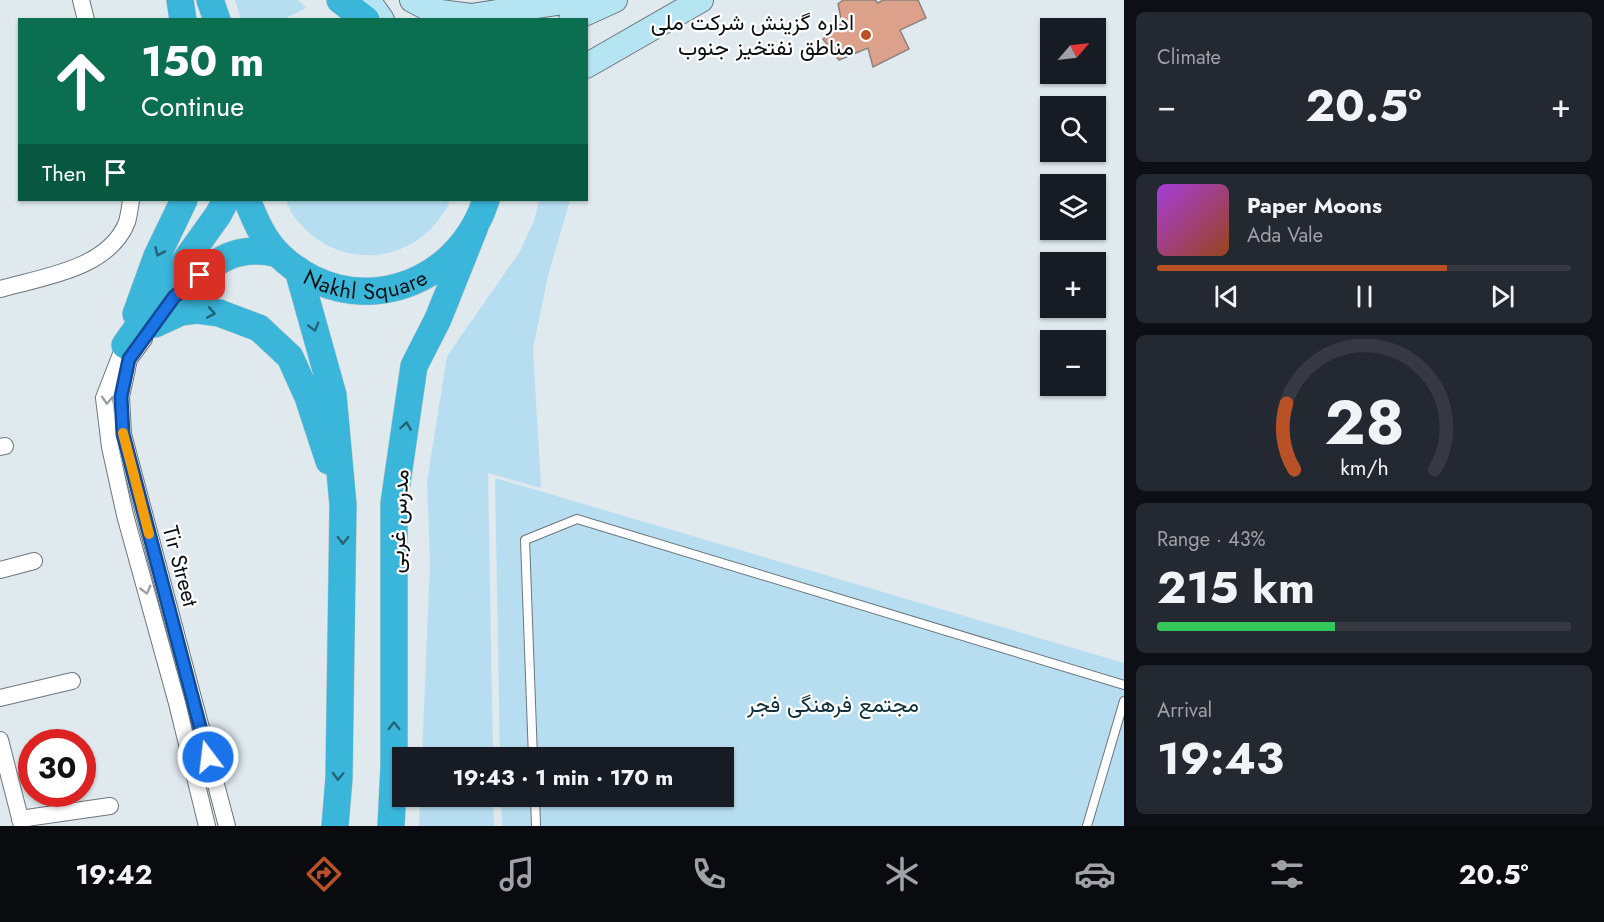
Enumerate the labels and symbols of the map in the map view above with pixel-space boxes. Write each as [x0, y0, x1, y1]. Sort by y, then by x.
place label: اداره گزینش شرکت ملی مناطق نفتخیز جنوب [651, 6, 854, 63]
north arrow [1040, 18, 1106, 84]
marker: اداره گزینش شرکت ملی مناطق نفتخیز جنوب [859, 28, 873, 42]
one-way arrow [154, 246, 166, 257]
pin [174, 249, 225, 300]
street label: Nakhl Square [304, 256, 430, 282]
text: Nakhl Square [298, 261, 433, 307]
one-way arrow [206, 306, 216, 318]
one-way arrow [307, 321, 319, 331]
one-way arrow [100, 396, 113, 405]
one-way arrow [399, 422, 411, 431]
street label: مدرس غربی [379, 468, 417, 574]
street label: Tir Street [155, 522, 207, 611]
one-way arrow [336, 535, 349, 544]
one-way arrow [139, 584, 151, 595]
park label: مجتمع فرهنگی فجر [746, 688, 919, 720]
one-way arrow [388, 721, 400, 730]
position arrow [176, 725, 240, 789]
speed limit sign: 30 [18, 729, 96, 807]
one-way arrow [332, 772, 345, 781]

